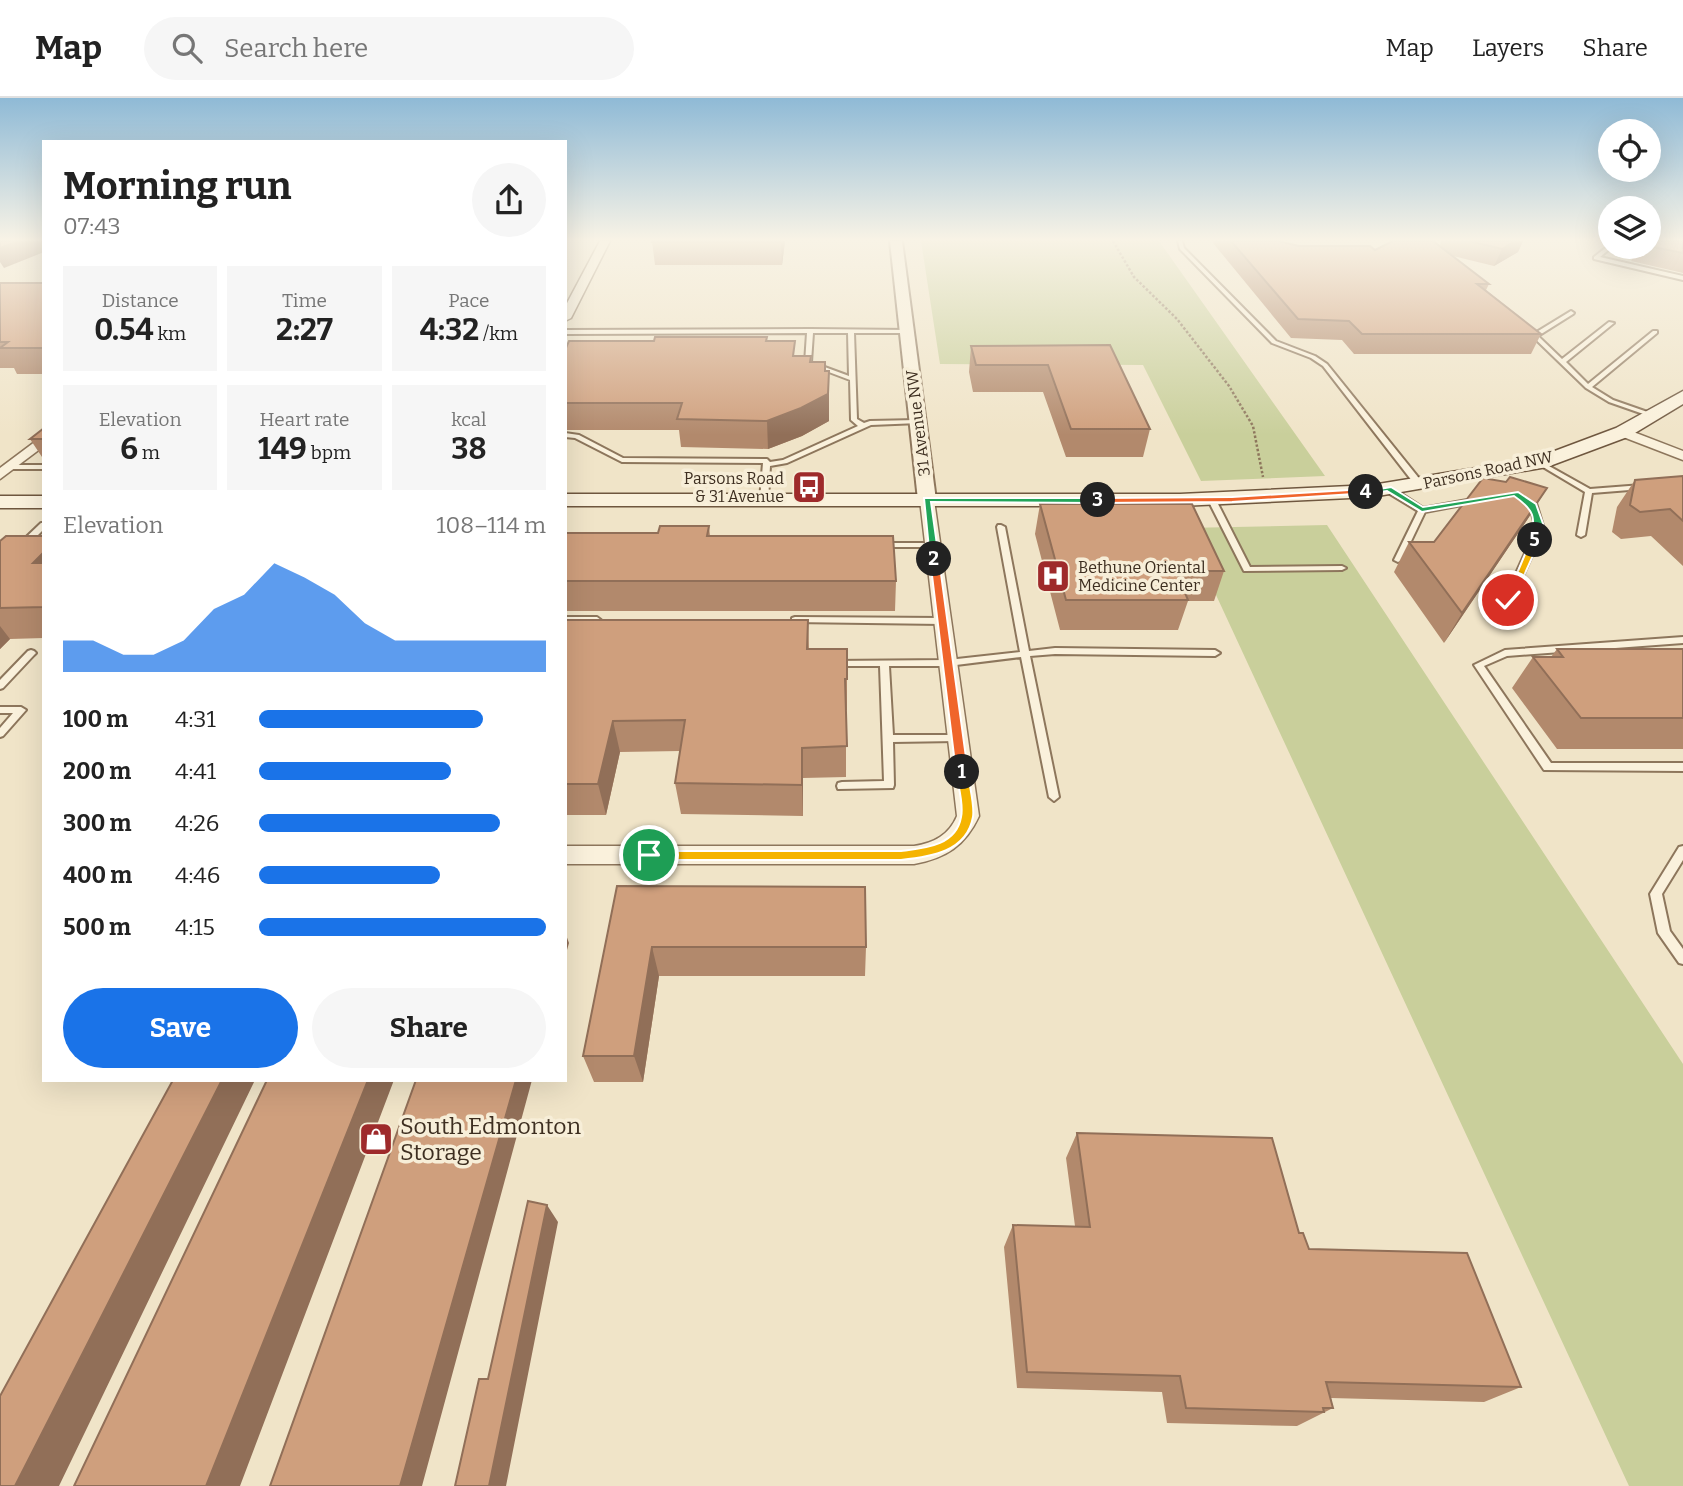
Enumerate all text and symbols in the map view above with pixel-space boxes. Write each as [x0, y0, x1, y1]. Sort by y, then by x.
search box [144, 17, 634, 80]
text: Map [35, 28, 102, 68]
icon: search [168, 29, 206, 67]
text: Search here [224, 33, 368, 64]
text: Map [1386, 34, 1434, 62]
text: Layers [1472, 34, 1544, 62]
text: Share [1582, 34, 1648, 62]
map controls [1598, 119, 1661, 259]
button: locate [1598, 119, 1661, 182]
text: Morning run [63, 163, 291, 209]
button: share [472, 163, 546, 237]
button: layers [1598, 196, 1661, 259]
text: 07:43 [63, 212, 121, 240]
text: Distance [102, 289, 179, 312]
text: Time [282, 289, 327, 312]
text: Pace [448, 289, 489, 312]
text: 0.54 [94, 312, 154, 348]
text: 2:27 [276, 312, 333, 348]
text: 4:32 [420, 312, 479, 348]
text: km [154, 322, 186, 345]
text: /km [479, 322, 518, 345]
street label: 31 Avenue NW [902, 368, 934, 477]
text: Elevation [99, 408, 182, 431]
text: Heart rate [260, 408, 349, 431]
text: kcal [451, 408, 487, 431]
text: 6 [120, 431, 138, 467]
text: 149 [258, 431, 307, 467]
text: 38 [451, 431, 486, 467]
text: m [138, 441, 160, 464]
text: bpm [307, 441, 351, 464]
street label: Parsons Road NW [1421, 447, 1555, 493]
bus stop icon: Parsons Road & 31 Avenue [790, 468, 828, 506]
place label: Parsons Road & 31 Avenue [684, 469, 785, 506]
pin: 4 [1348, 474, 1384, 510]
text: 4 [1360, 480, 1371, 503]
pin: 3 [1080, 482, 1116, 518]
text: 3 [1092, 488, 1103, 511]
text: Elevation [63, 511, 163, 539]
text: 108–114 m [436, 511, 546, 539]
pin: 5 [1518, 522, 1552, 558]
text: 5 [1529, 528, 1540, 551]
pin: 2 [916, 542, 951, 576]
text: 2 [928, 547, 939, 570]
hospital icon: Bethune Oriental Medicine Center [1034, 557, 1072, 595]
place label: Bethune Oriental Medicine Center [1078, 558, 1206, 595]
pin [1478, 570, 1538, 630]
icon: check [1489, 581, 1527, 619]
text: 100 m [63, 705, 128, 733]
text: 4:31 [175, 705, 216, 733]
pin: 1 [944, 754, 979, 790]
text: 200 m [63, 757, 131, 785]
text: 4:41 [175, 757, 216, 785]
text: 1 [957, 760, 966, 783]
text: 300 m [63, 809, 132, 837]
text: 4:26 [175, 809, 219, 837]
pin [619, 825, 679, 885]
icon: arrive [630, 836, 668, 874]
text: 400 m [63, 861, 132, 889]
text: 4:46 [175, 861, 220, 889]
text: 500 m [63, 913, 131, 941]
text: 4:15 [175, 913, 215, 941]
button: Save [63, 988, 298, 1068]
button: Share [312, 988, 546, 1068]
place label: South Edmonton Storage [400, 1112, 582, 1166]
shop icon: South Edmonton Storage [357, 1120, 395, 1158]

